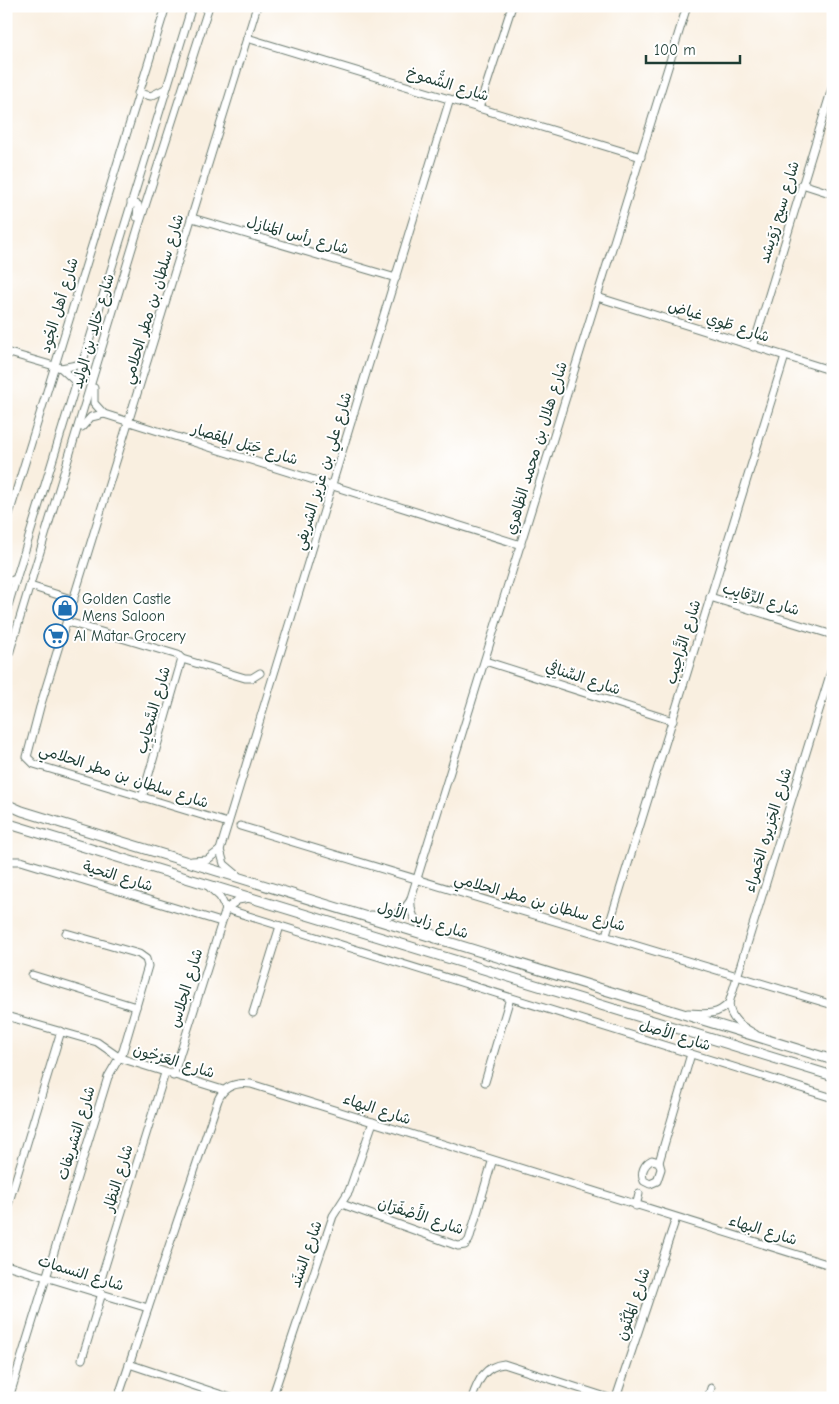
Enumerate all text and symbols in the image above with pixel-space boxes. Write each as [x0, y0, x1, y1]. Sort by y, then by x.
scale bar [646, 32, 740, 64]
text: 100 m [654, 41, 696, 59]
street label: شارع الشُّموخ [405, 59, 492, 106]
street label: شارع سيح رُوَيشد [755, 159, 804, 266]
street label: شارع سلطان بن مطر الحلامي [119, 212, 191, 387]
street label: شارع رأس المَنازِل [244, 212, 351, 260]
street label: شارع أهل الجُود [36, 255, 83, 355]
street label: شارع خالِد بن الوليد [68, 271, 119, 391]
street label: شارع طَوِي غياض [665, 296, 772, 348]
street label: شارع هلال بن محمد الظاهري [501, 359, 573, 537]
street label: شارع علي بن عزيز الشريفي [290, 390, 359, 553]
street label: شارع جَبَل المِقصار [189, 419, 300, 470]
street label: شارع الرِّقايِب [720, 579, 802, 622]
place label: Golden Castle Mens Saloon [82, 590, 171, 625]
shop icon: Golden Castle Mens Saloon [52, 595, 78, 621]
street label: شارع التَّراحِيب [661, 597, 705, 687]
supermarket icon: Al Matar Grocery [43, 623, 69, 649]
place label: Al Matar Grocery [74, 627, 186, 645]
street label: شارع السِّنافِي [543, 656, 623, 700]
street label: شارع السَّحايِب [132, 664, 177, 757]
street label: شارع سلطان بن مطر الحلامي [36, 740, 211, 816]
street label: شارع الجَزيره الحَمراء [740, 765, 796, 895]
street label: شارع التحية [81, 857, 155, 896]
street label: شارع سلطان بن مطر الحلامي [451, 869, 627, 939]
street label: شارع زايد الأول [375, 897, 471, 943]
street label: شارع الجلاس [165, 946, 207, 1030]
street label: شارع الأصل [637, 1015, 713, 1055]
street label: شارع العَرْجُون [131, 1040, 217, 1083]
street label: شارع التشريفات [53, 1084, 100, 1182]
street label: شارع البهاء [340, 1090, 413, 1129]
street label: شارع النظار [99, 1142, 138, 1215]
street label: شارع الأَصْفَرَان [376, 1190, 467, 1239]
street label: شارع البهاء [726, 1211, 799, 1250]
street label: شارع السَنَد [286, 1218, 327, 1290]
street label: شارع النسمات [36, 1251, 126, 1296]
street label: شارع المَكْنُون [612, 1265, 655, 1343]

